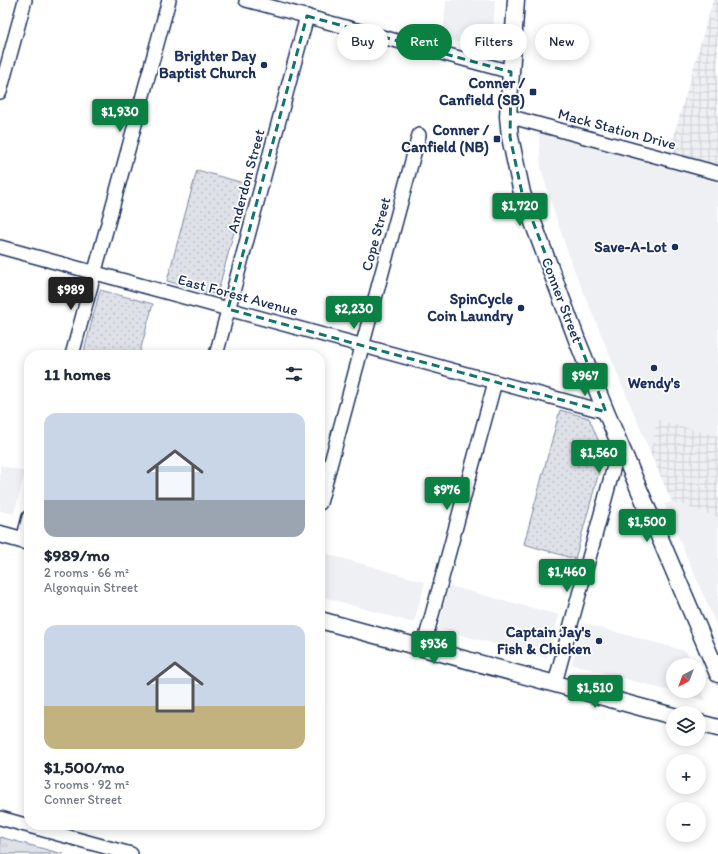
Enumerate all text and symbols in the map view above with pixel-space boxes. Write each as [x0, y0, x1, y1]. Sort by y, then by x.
chip: Buy [337, 24, 388, 60]
chip: Rent [396, 24, 452, 60]
chip: Filters [460, 24, 527, 60]
chip: New [535, 24, 589, 60]
place label: Brighter Day Baptist Church [159, 47, 257, 83]
marker: Brighter Day Baptist Church [259, 60, 269, 70]
place label: Conner / Canfield (SB) [439, 74, 526, 110]
marker: Conner / Canfield (SB) [528, 87, 538, 97]
pin: $1,930 [87, 99, 153, 133]
text: $1,930 [101, 104, 139, 119]
street label: Mack Station Drive [556, 105, 678, 153]
place label: Conner / Canfield (NB) [401, 121, 490, 157]
street label: Anderdon Street [224, 127, 269, 235]
marker: Conner / Canfield (NB) [492, 134, 502, 144]
pin: $1,720 [487, 193, 553, 227]
street label: Cope Street [357, 195, 395, 273]
text: $1,720 [502, 198, 539, 213]
place label: Save-A-Lot [594, 238, 667, 256]
marker: Save-A-Lot [670, 242, 680, 252]
street label: Conner Street [537, 255, 587, 346]
street label: East Forest Avenue [176, 270, 300, 320]
pin: $989 [47, 277, 95, 311]
text: $989 [57, 282, 85, 297]
place label: SpinCycle Coin Laundry [427, 290, 514, 326]
pin: $2,230 [321, 296, 387, 330]
text: $2,230 [335, 301, 373, 316]
marker: SpinCycle Coin Laundry [516, 303, 526, 313]
icon: filters [283, 363, 305, 385]
pin: $967 [561, 363, 609, 397]
marker: Wendy's [649, 363, 659, 373]
text: 11 homes [44, 364, 111, 384]
text: $967 [572, 368, 598, 383]
place label: Wendy's [628, 374, 681, 393]
icon: home [139, 439, 211, 511]
pin: $1,560 [566, 440, 632, 474]
text: $1,560 [580, 445, 618, 460]
pin: $976 [423, 477, 471, 511]
text: $976 [434, 482, 460, 497]
pin: $1,500 [614, 509, 680, 543]
text: $1,500 [628, 514, 666, 529]
text: $989/mo [44, 545, 110, 565]
pin: $1,460 [534, 559, 600, 593]
text: $1,460 [548, 564, 586, 579]
text: 2 rooms · 66 m² [44, 565, 129, 580]
text: Algonquin Street [44, 580, 138, 595]
place label: Captain Jay's Fish & Chicken [497, 623, 591, 658]
pin: $936 [410, 631, 458, 665]
text: $936 [420, 636, 448, 651]
marker: Captain Jay's Fish & Chicken [594, 636, 604, 646]
icon: home [139, 651, 211, 723]
north arrow [666, 658, 706, 698]
map controls [666, 658, 706, 842]
pin: $1,510 [562, 675, 628, 709]
text: $1,510 [577, 680, 613, 695]
button: layers [666, 706, 706, 746]
button: + [666, 754, 706, 794]
text: $1,500/mo [44, 757, 124, 777]
text: 3 rooms · 92 m² [44, 777, 129, 792]
text: Conner Street [44, 792, 122, 807]
button: − [666, 802, 706, 842]

